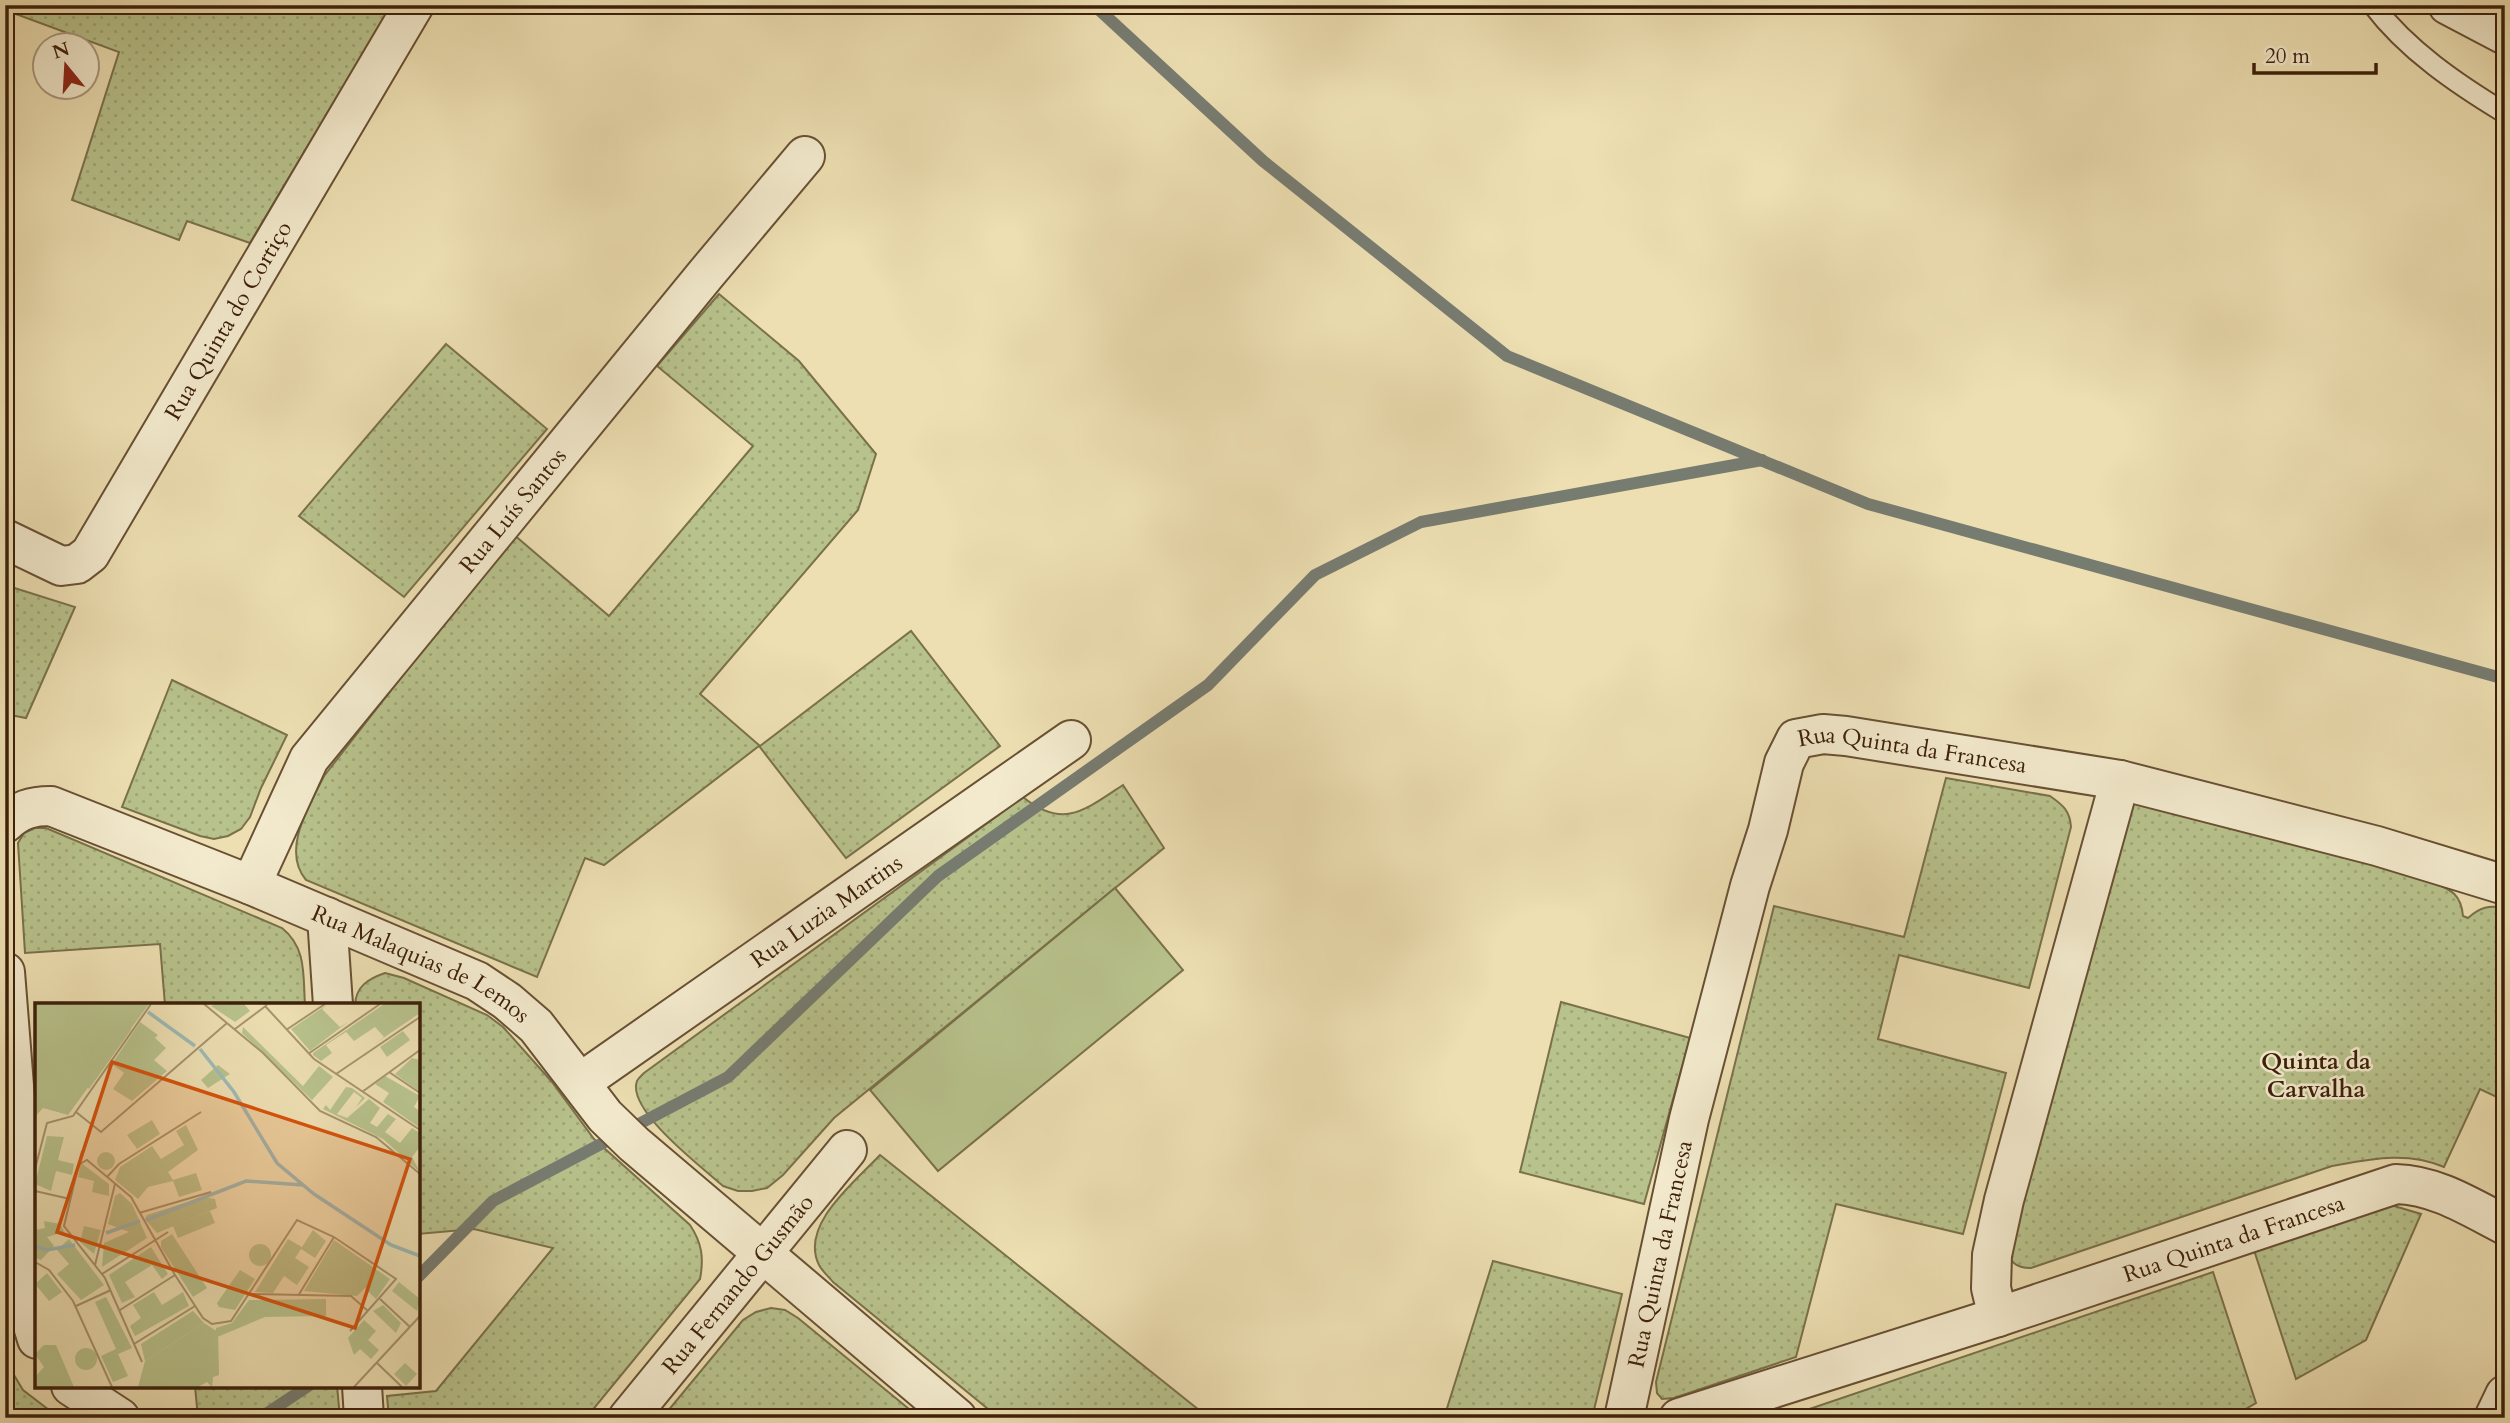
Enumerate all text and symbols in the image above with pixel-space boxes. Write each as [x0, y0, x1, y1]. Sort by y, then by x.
north arrow [32, 32, 102, 102]
scale bar [2254, 32, 2377, 76]
text: N [49, 36, 73, 66]
text: 20 m [2265, 42, 2310, 71]
street label: Rua Quinta do Cortiço [157, 215, 299, 426]
street label: Rua Luís Santos [452, 441, 573, 580]
street label: Rua Quinta da Francesa [1795, 718, 2029, 780]
street label: Rua Luzia Martins [744, 847, 908, 975]
street label: Rua Malaquias de Lemos [307, 897, 537, 1030]
inset map [35, 1003, 420, 1388]
district label: Quinta da Carvalha [2261, 1045, 2371, 1106]
street label: Rua Quinta da Francesa [1620, 1137, 1699, 1370]
street label: Rua Fernando Gusmão [655, 1187, 820, 1381]
street label: Rua Quinta da Francesa [2119, 1187, 2348, 1290]

